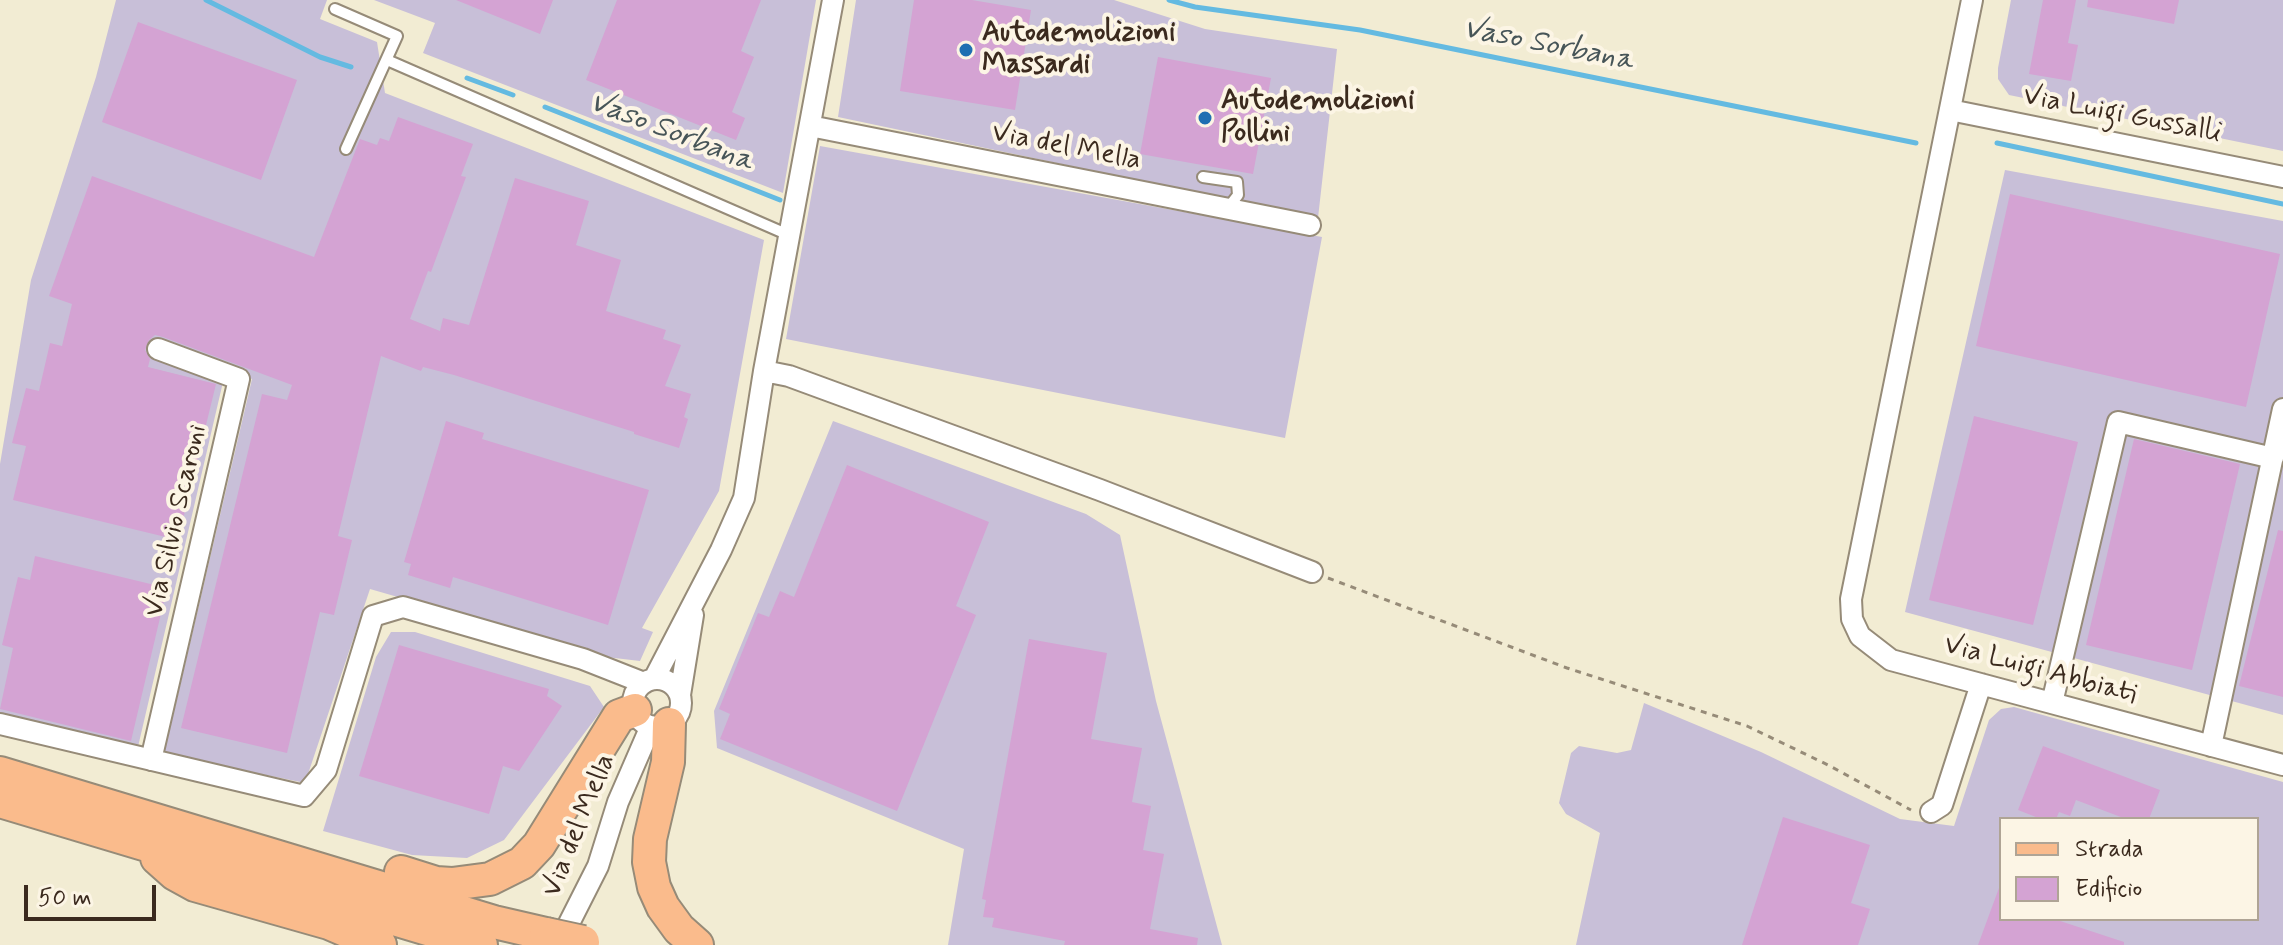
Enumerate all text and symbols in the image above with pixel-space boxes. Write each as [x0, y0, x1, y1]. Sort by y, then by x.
water label: Vaso Sorbana [1460, 12, 1636, 80]
place label: Autodemolizioni Massardi [982, 17, 1176, 83]
marker: Autodemolizioni Massardi [957, 41, 975, 59]
street label: Via Luigi Gussalli [2020, 80, 2224, 152]
water label: Vaso Sorbana [584, 85, 758, 181]
place label: Autodemolizioni Pollini [1221, 85, 1415, 151]
marker: Autodemolizioni Pollini [1196, 109, 1214, 127]
street label: Via del Mella [989, 117, 1143, 179]
street label: Via Silvio Scaroni [139, 421, 215, 621]
street label: Via Luigi Abbiati [1940, 629, 2140, 713]
street label: Via del Mella [536, 750, 624, 902]
legend [1999, 817, 2259, 921]
text: Strada [2075, 834, 2144, 865]
scale bar [28, 869, 160, 919]
text: Edificio [2075, 874, 2142, 905]
text: 50 m [38, 883, 92, 914]

